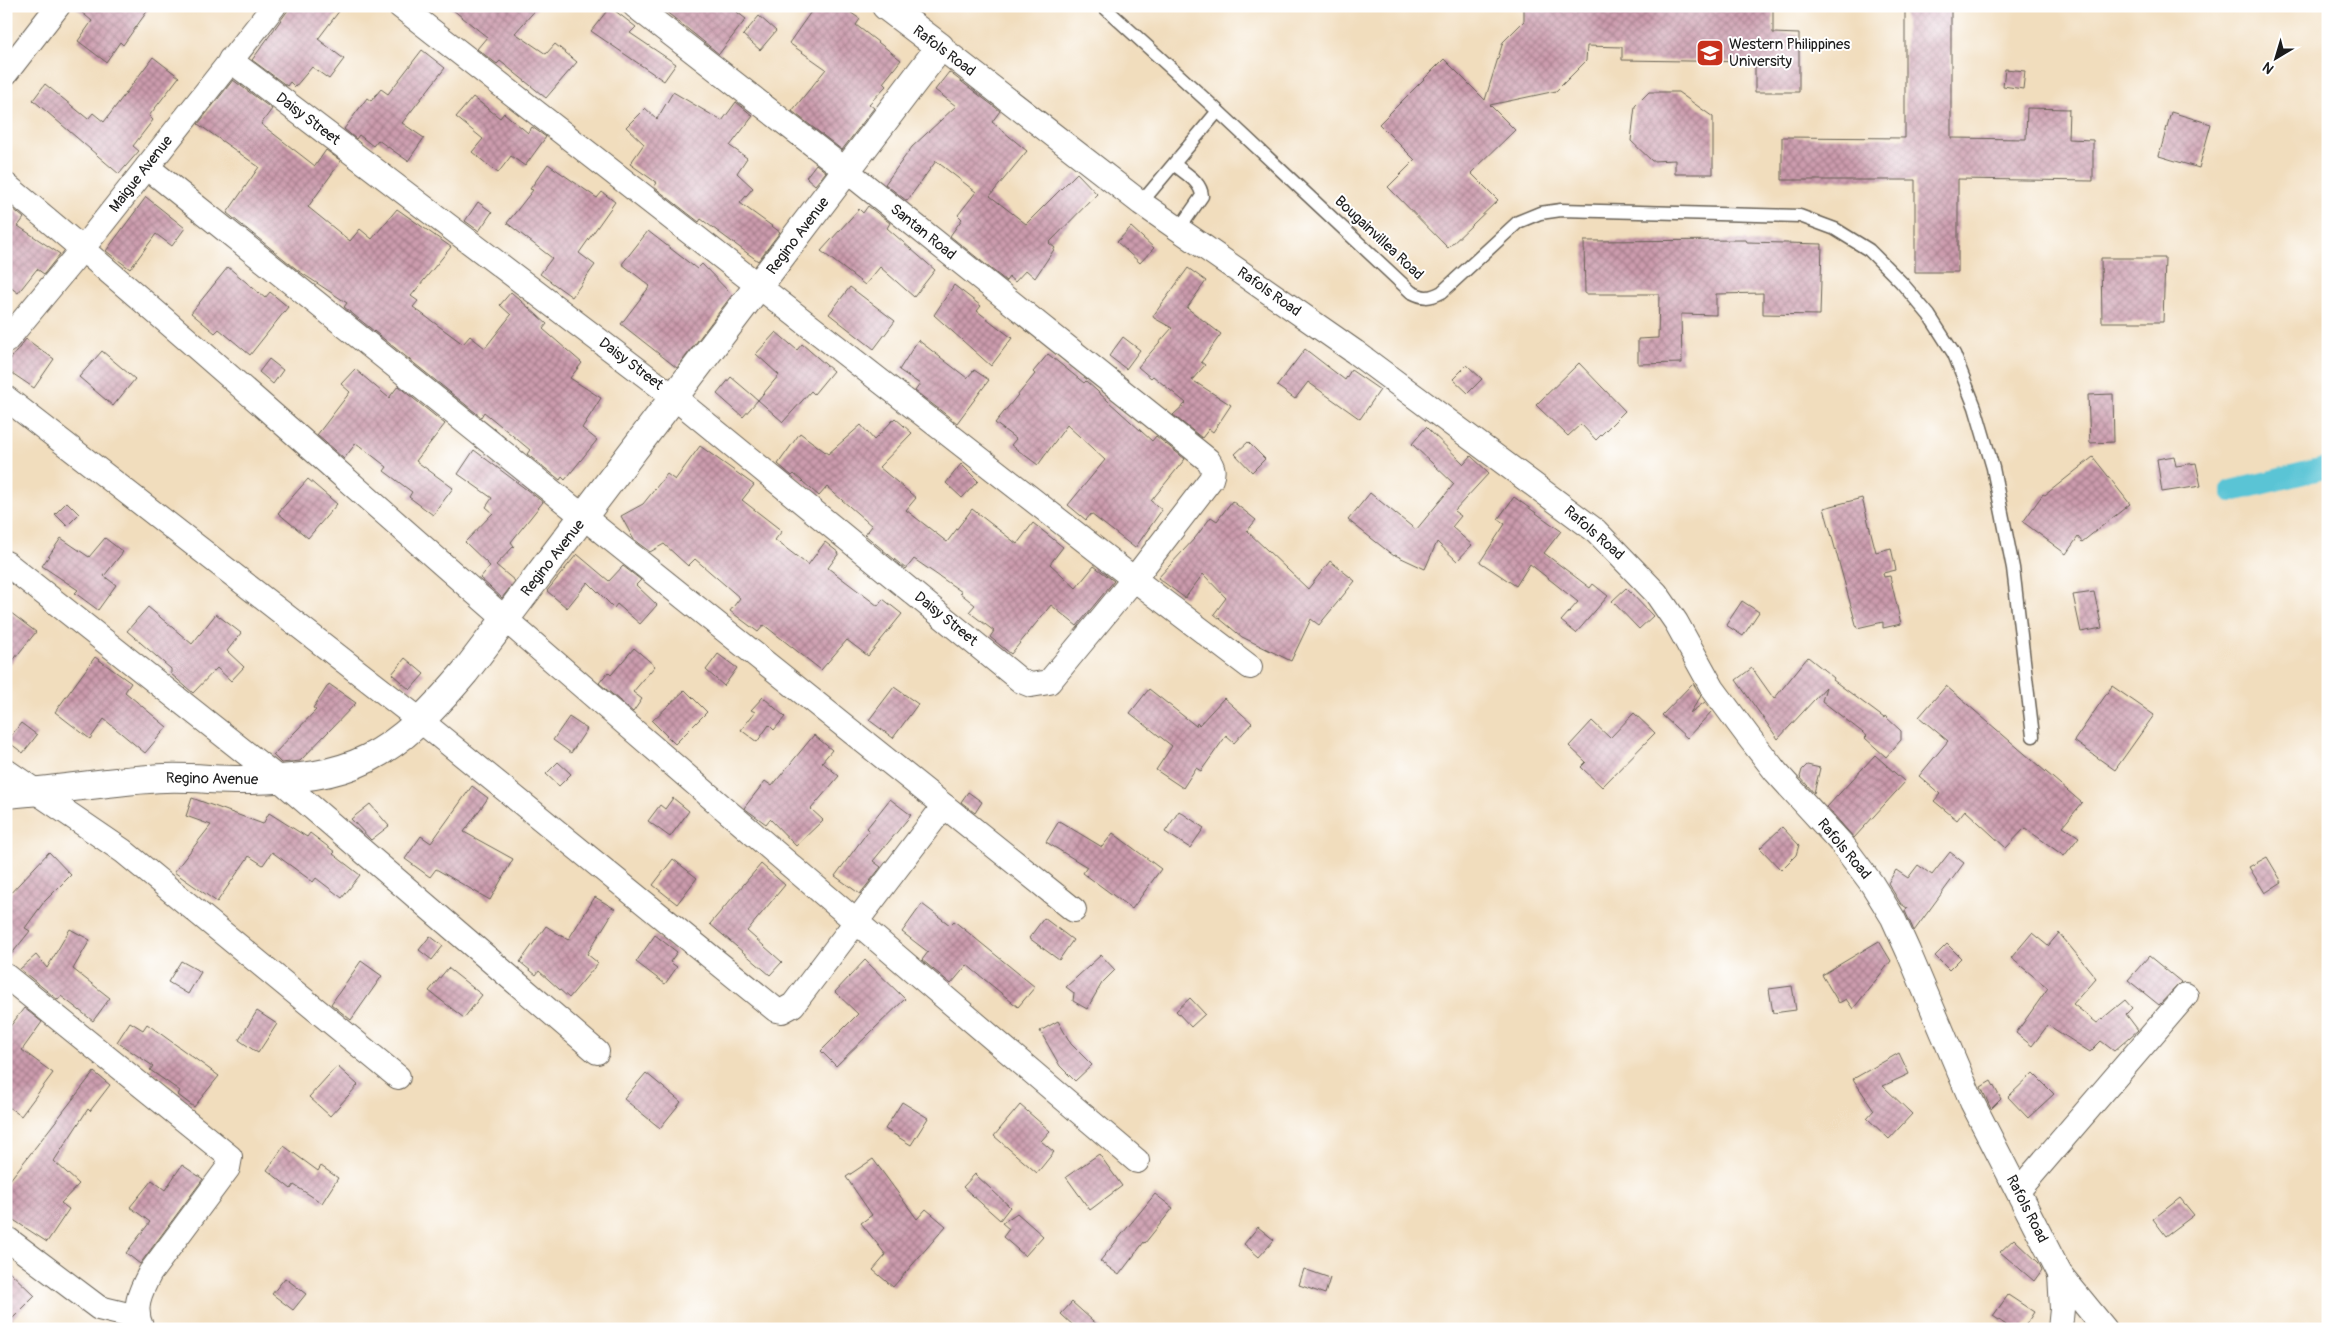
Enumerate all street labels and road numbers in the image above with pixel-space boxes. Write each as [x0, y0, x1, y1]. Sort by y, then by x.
street label: Rafols Road [909, 21, 979, 81]
street label: Daisy Street [272, 89, 345, 150]
street label: Maigue Avenue [105, 131, 177, 216]
street label: Bougainvillea Road [1331, 192, 1427, 284]
street label: Regino Avenue [763, 193, 834, 279]
street label: Santan Road [886, 200, 960, 264]
street label: Rafols Road [1233, 263, 1305, 321]
street label: Daisy Street [595, 334, 668, 395]
street label: Rafols Road [1560, 502, 1628, 564]
street label: Regino Avenue [517, 515, 589, 600]
street label: Daisy Street [910, 588, 982, 651]
street label: Regino Avenue [166, 769, 259, 789]
street label: Rafols Road [1813, 815, 1875, 883]
street label: Rafols Road [2002, 1172, 2052, 1246]

